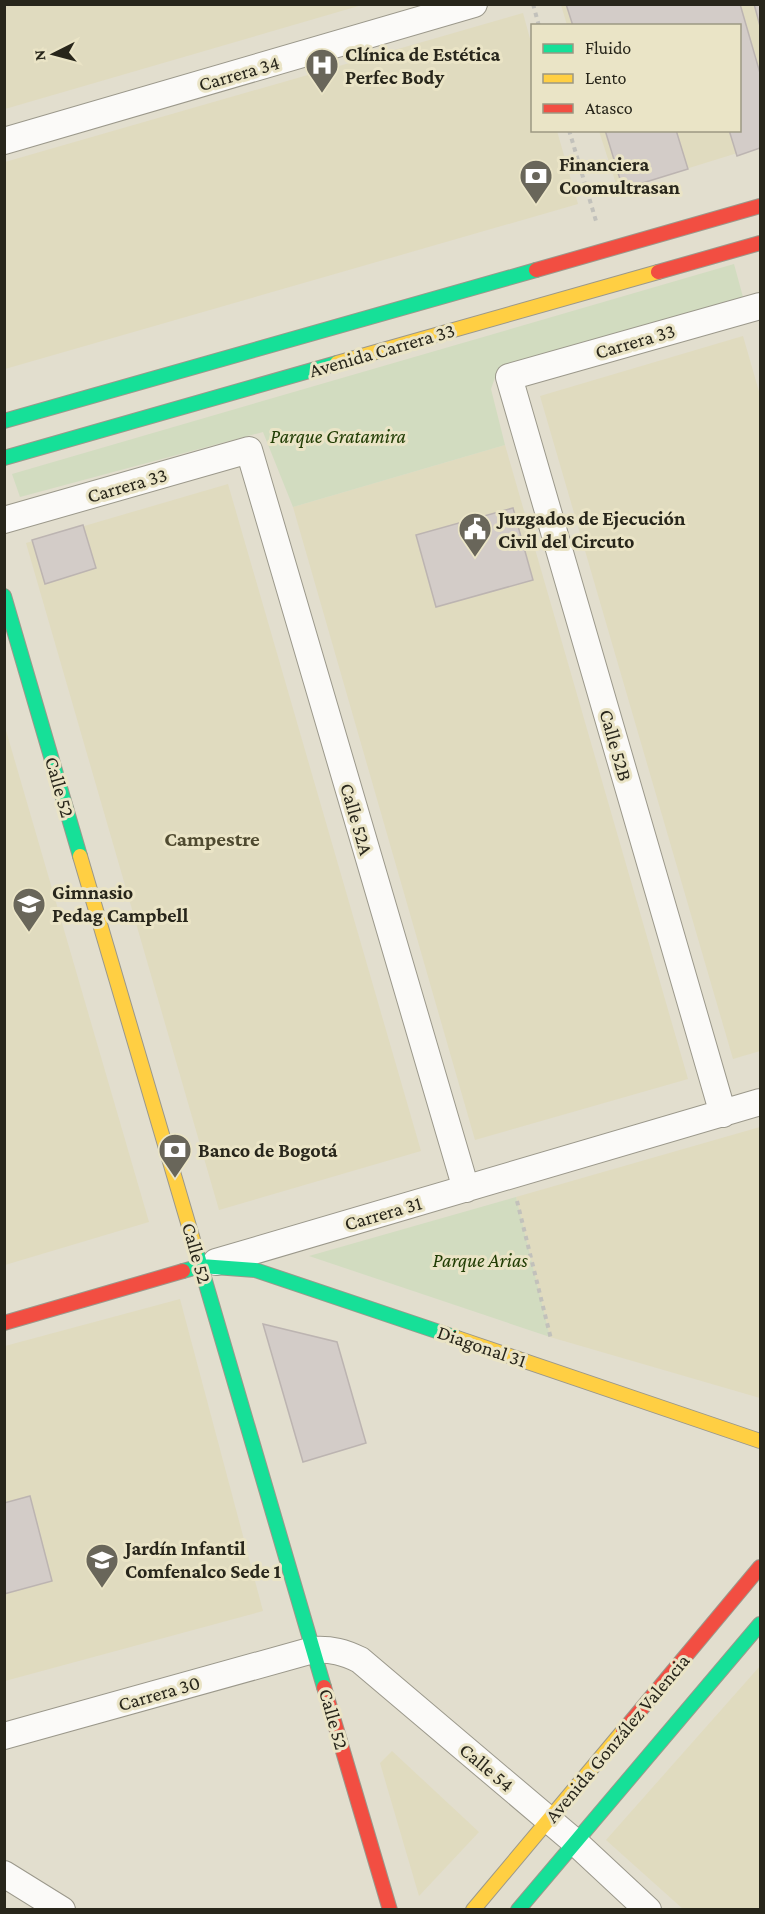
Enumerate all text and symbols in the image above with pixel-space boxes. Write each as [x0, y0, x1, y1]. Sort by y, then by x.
north arrow [24, 24, 84, 84]
legend [531, 24, 741, 132]
text: Fluido [585, 38, 631, 58]
place label: Clínica de Estética Perfec Body [345, 43, 500, 88]
hospital icon: Clínica de Estética Perfec Body [304, 47, 340, 94]
text: N [31, 49, 49, 62]
street label: Carrera 34 [196, 51, 282, 95]
text: Lento [585, 68, 626, 88]
text: Atasco [585, 98, 633, 118]
place label: Financiera Coomultrasan [559, 153, 680, 198]
bank icon: Financiera Coomultrasan [518, 158, 554, 205]
street label: Avenida Carrera 33 [307, 319, 457, 381]
street label: Carrera 33 [592, 319, 678, 363]
park label: Parque Gratamira [270, 425, 406, 448]
street label: Carrera 33 [84, 463, 170, 507]
place label: Juzgados de Ejecución Civil del Circuto [496, 507, 686, 552]
public building icon: Juzgados de Ejecución Civil del Circuto [457, 511, 493, 558]
street label: Calle 52B [595, 707, 637, 783]
street label: Calle 52 [41, 754, 79, 820]
street label: Calle 52A [336, 780, 378, 858]
district label: Campestre [164, 827, 260, 851]
place label: Gimnasio Pedag Campbell [52, 881, 188, 926]
school or university icon: Gimnasio Pedag Campbell [11, 886, 47, 933]
bank icon: Banco de Bogotá [157, 1132, 193, 1179]
place label: Banco de Bogotá [198, 1139, 338, 1161]
street label: Carrera 31 [342, 1191, 424, 1235]
street label: Calle 52 [178, 1220, 216, 1286]
park label: Parque Arias [432, 1249, 528, 1272]
street label: Diagonal 31 [434, 1321, 529, 1372]
place label: Jardín Infantil Comfenalco Sede 1 [123, 1537, 282, 1582]
school or university icon: Jardín Infantil Comfenalco Sede 1 [84, 1542, 120, 1589]
street label: Avenida González Valencia [540, 1649, 694, 1827]
street label: Carrera 30 [116, 1671, 202, 1715]
street label: Calle 52 [315, 1686, 353, 1752]
street label: Calle 54 [456, 1738, 518, 1796]

